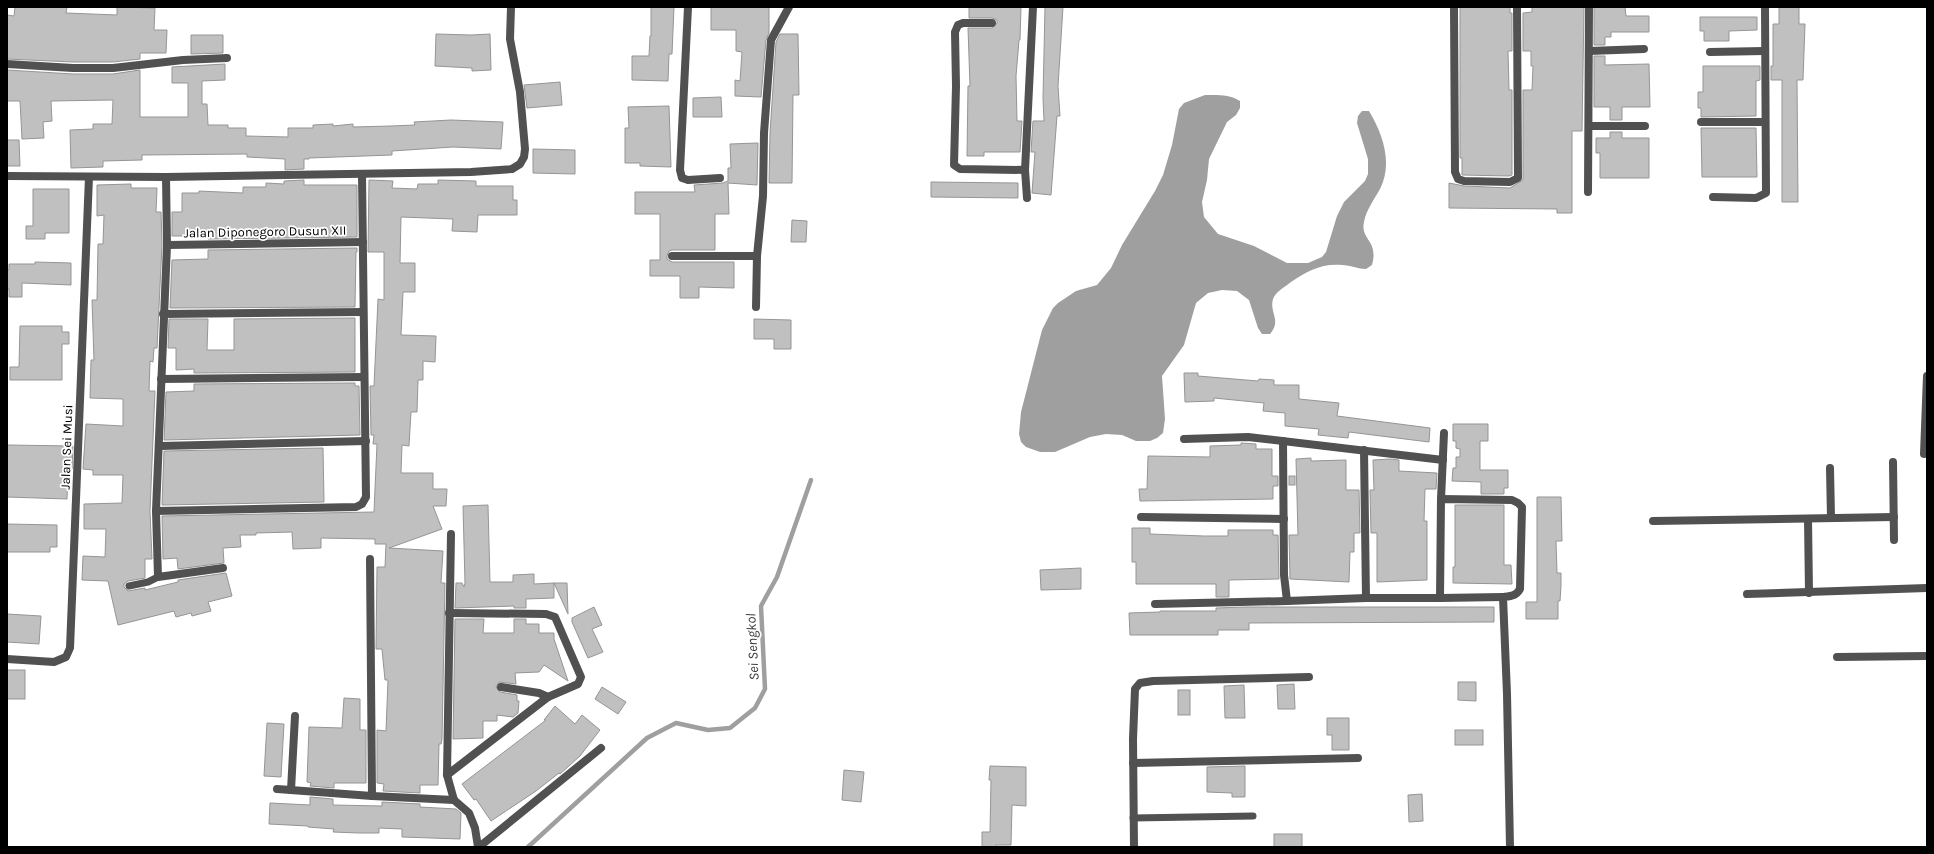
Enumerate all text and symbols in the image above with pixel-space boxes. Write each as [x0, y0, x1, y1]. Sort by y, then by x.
street label: Jalan Diponegoro Dusun XII [183, 223, 347, 240]
street label: Jalan Sei Musi [58, 404, 75, 490]
water label: Sei Sengkol [742, 613, 763, 681]

